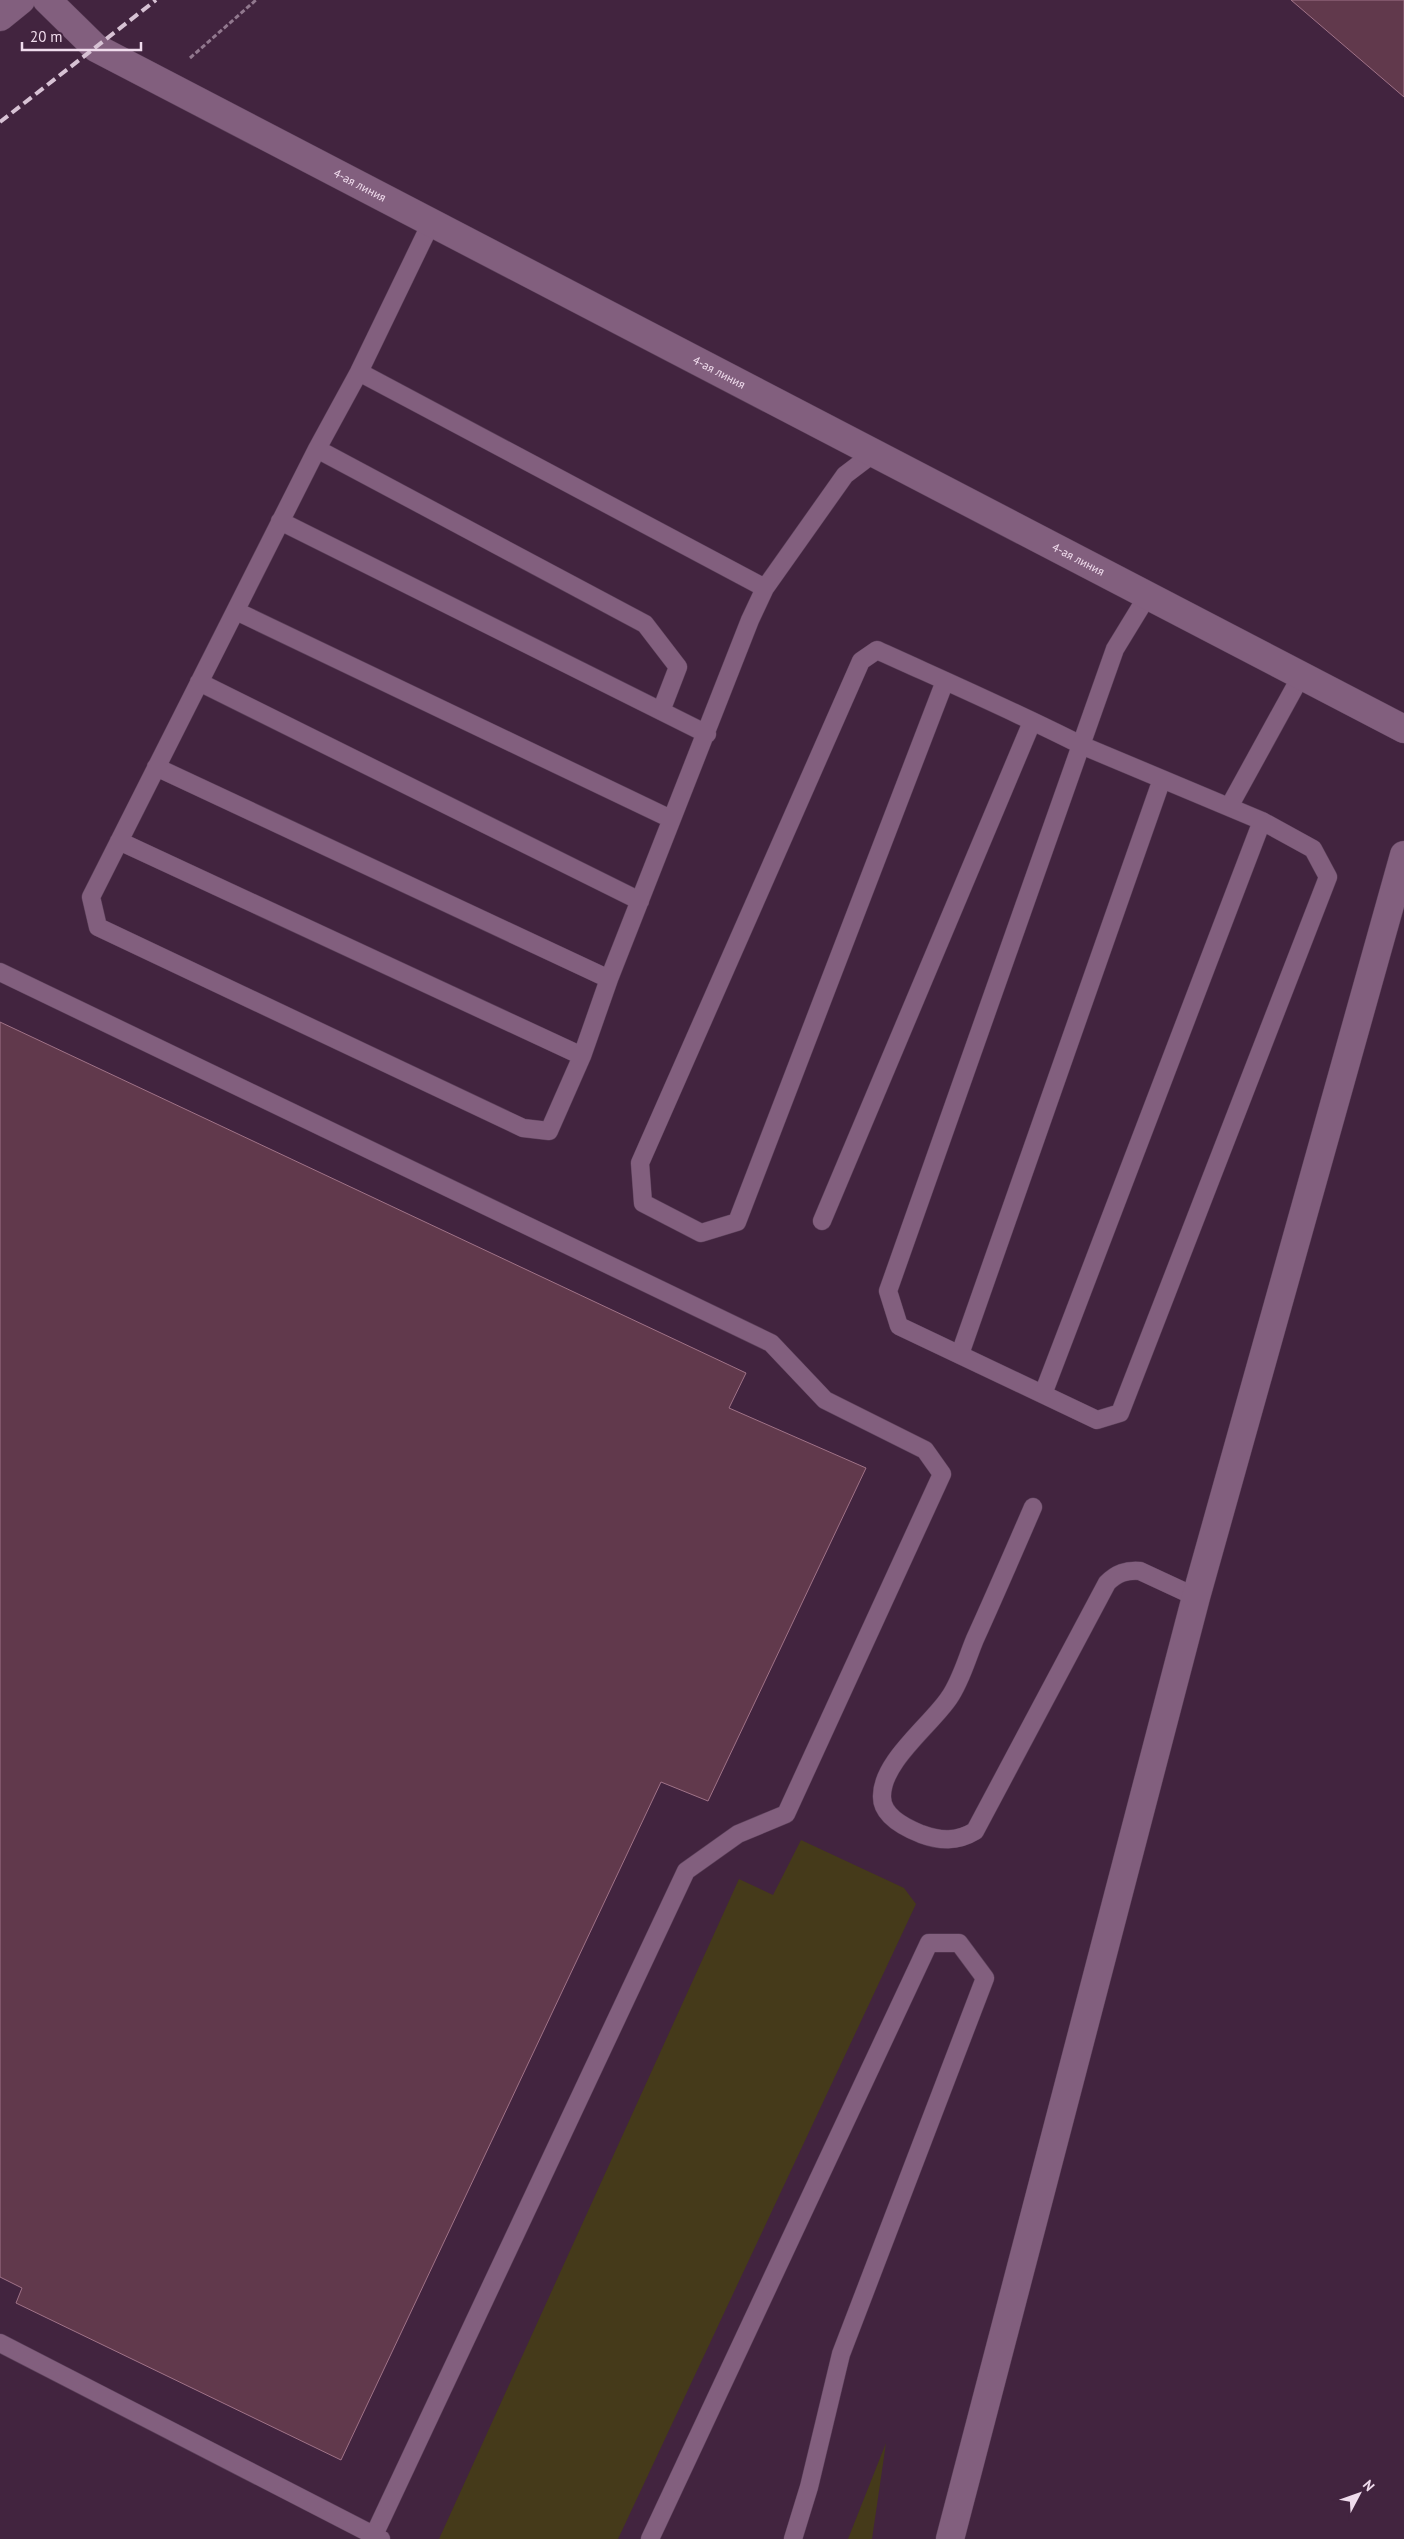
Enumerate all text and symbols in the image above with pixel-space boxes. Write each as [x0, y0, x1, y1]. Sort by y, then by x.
scale bar [22, 20, 141, 52]
text: 20 m [30, 27, 63, 46]
street label: 4-ая линия [331, 165, 389, 205]
street label: 4-ая линия [690, 352, 748, 392]
street label: 4-ая линия [1050, 539, 1107, 579]
north arrow [1334, 2469, 1384, 2519]
text: N [1359, 2476, 1379, 2495]

